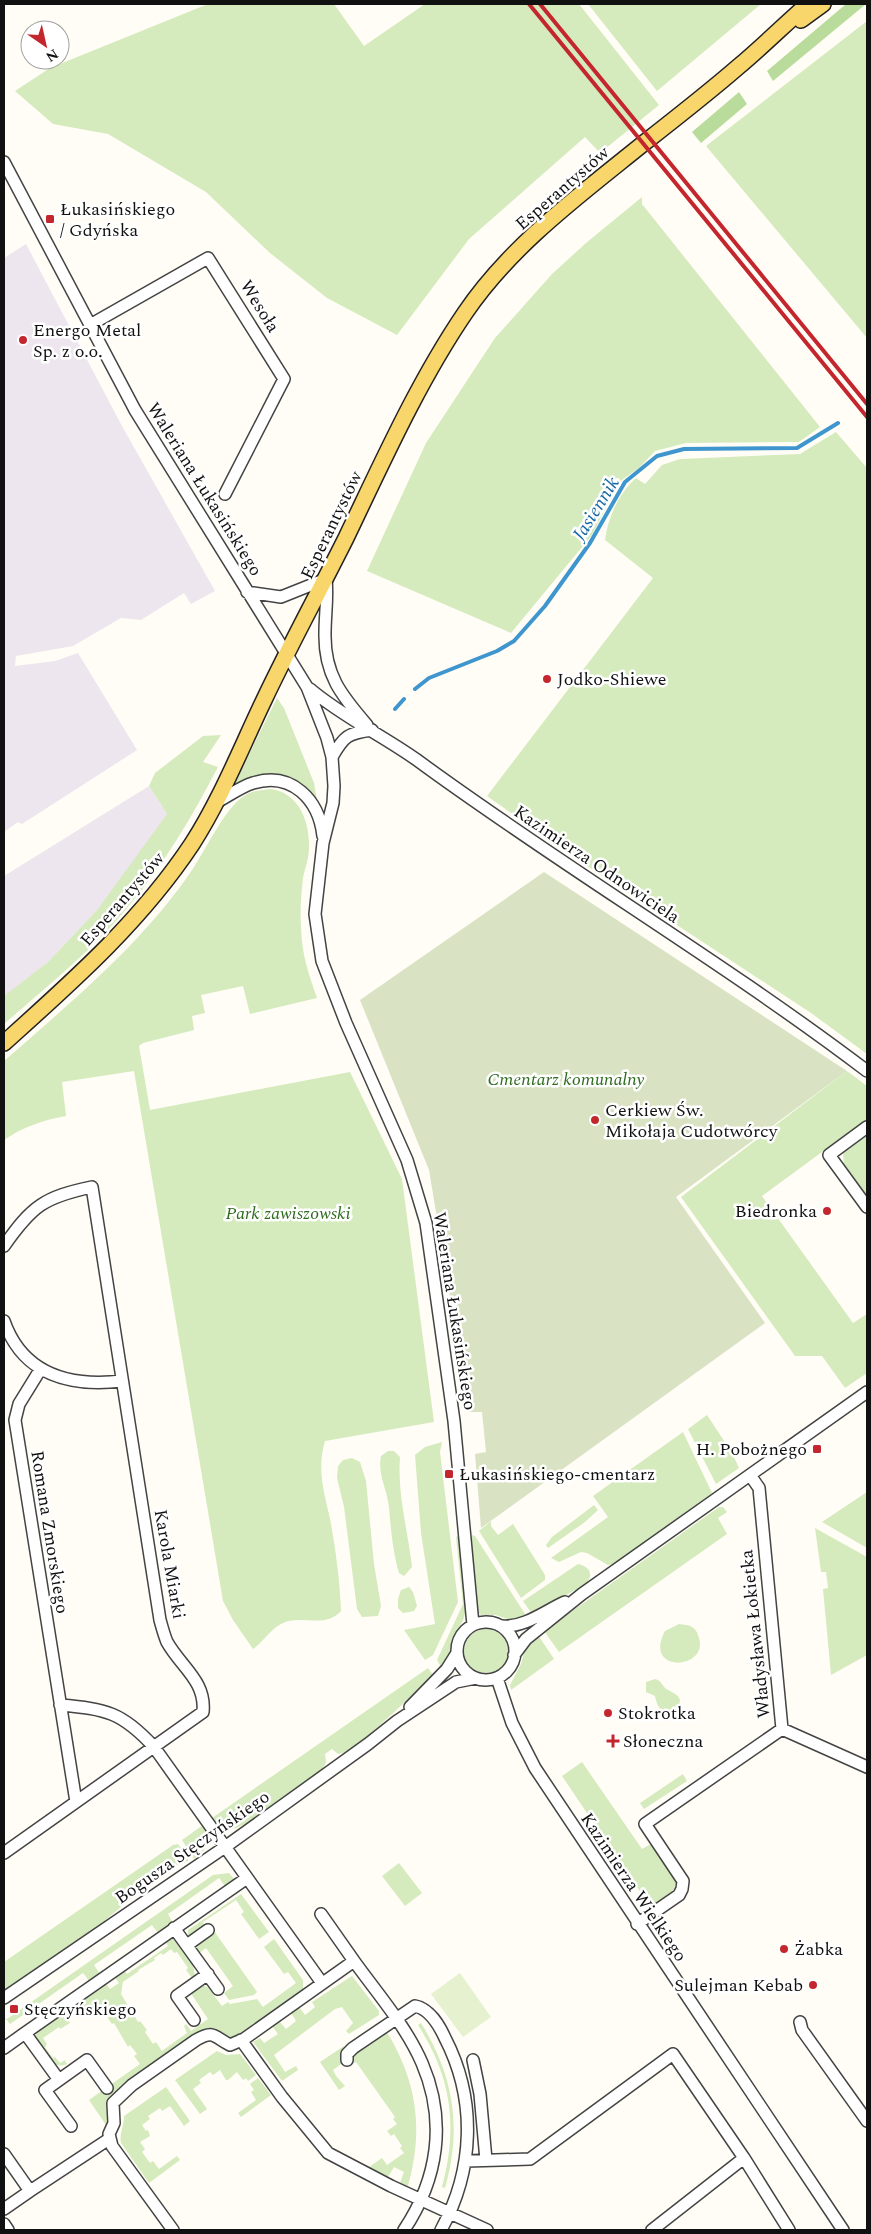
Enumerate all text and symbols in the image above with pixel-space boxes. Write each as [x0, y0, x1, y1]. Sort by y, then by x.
north arrow [20, 20, 70, 70]
text: N [41, 43, 63, 67]
street label: Esperantystów [509, 139, 616, 237]
place label: Łukasińskiego / Gdyńska [60, 196, 175, 244]
marker: Łukasińskiego / Gdyńska [44, 213, 56, 225]
street label: Wesoła [233, 275, 286, 338]
place label: Energo Metal Sp. z o.o. [33, 317, 141, 365]
marker: Energo Metal Sp. z o.o. [17, 334, 29, 346]
street label: Waleriana Łukasińskiego [140, 397, 269, 581]
street label: Esperantystów [294, 466, 370, 584]
water label: Jasiennik [564, 471, 627, 548]
place label: Jodko-Shiewe [557, 666, 666, 693]
marker: Jodko-Shiewe [541, 673, 553, 685]
street label: Kazimierza Odnowiciela [508, 799, 685, 930]
street label: Esperantystów [74, 846, 171, 952]
park label: Cmentarz komunalny [488, 1066, 644, 1093]
place label: Cerkiew Św. Mikołaja Cudotwórcy [605, 1097, 779, 1145]
marker: Cerkiew Św. Mikołaja Cudotwórcy [589, 1114, 601, 1126]
place label: Biedronka [735, 1198, 817, 1225]
park label: Park zawiszowski [225, 1200, 351, 1227]
marker: Biedronka [821, 1205, 833, 1217]
street label: Waleriana Łukasińskiego [425, 1210, 484, 1412]
place label: H. Pobożnego [696, 1436, 807, 1463]
marker: H. Pobożnego [811, 1443, 823, 1455]
street label: Romana Zmorskiego [23, 1449, 76, 1616]
place label: Łukasińskiego-cmentarz [459, 1461, 656, 1488]
marker: Łukasińskiego-cmentarz [443, 1468, 455, 1480]
street label: Karola Miarki [147, 1507, 192, 1621]
street label: Władysława Łokietka [733, 1548, 778, 1720]
place label: Stokrotka [618, 1700, 696, 1727]
marker: Stokrotka [602, 1707, 614, 1719]
place label: Słoneczna [623, 1728, 703, 1755]
marker: Słoneczna [607, 1735, 619, 1747]
street label: Bogusza Stęczyńskiego [109, 1784, 275, 1911]
street label: Kazimierza Wielkiego [573, 1807, 694, 1967]
place label: Żabka [794, 1936, 843, 1963]
marker: Żabka [778, 1943, 790, 1955]
place label: Sulejman Kebab [674, 1972, 803, 1999]
marker: Sulejman Kebab [807, 1979, 819, 1991]
place label: Stęczyńskiego [24, 1996, 136, 2023]
marker: Stęczyńskiego [8, 2003, 20, 2015]

